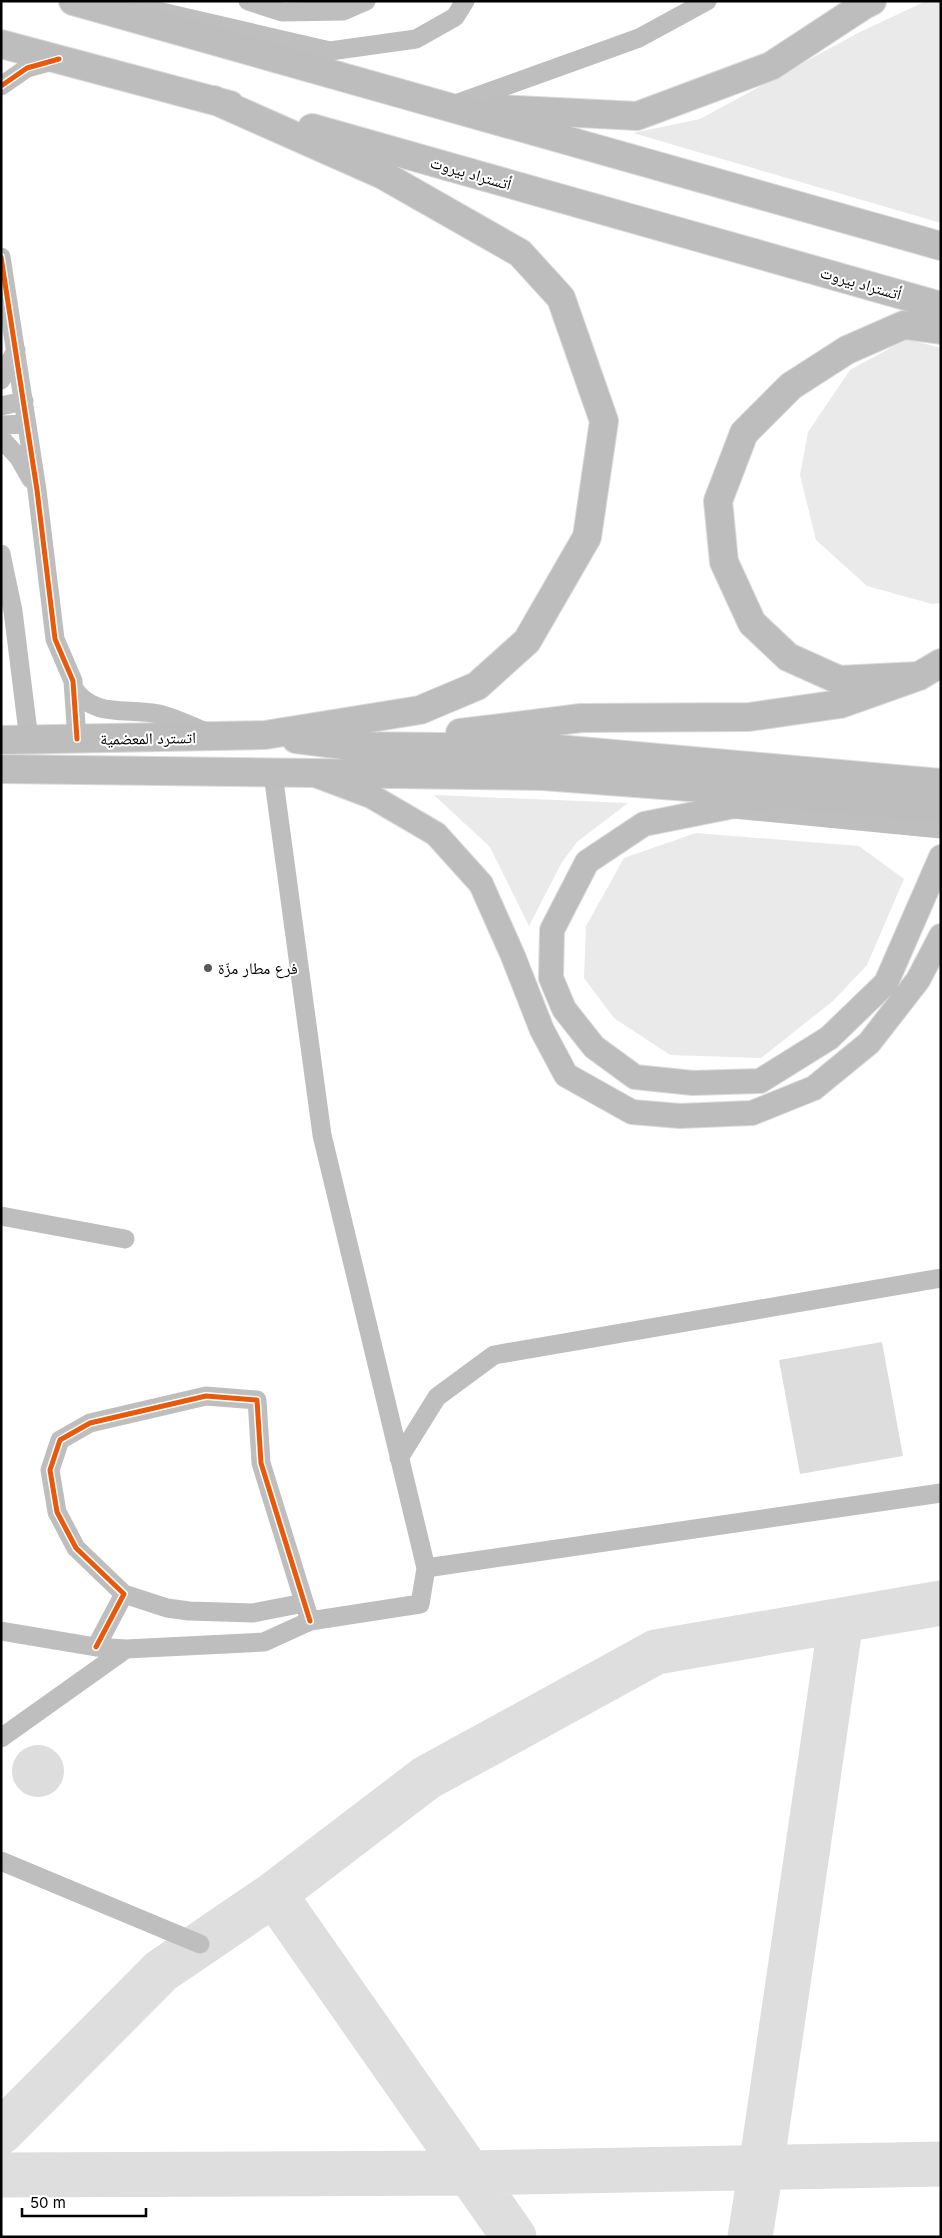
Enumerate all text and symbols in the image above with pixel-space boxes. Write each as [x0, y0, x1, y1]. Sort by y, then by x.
street label: أتستراد بيروت [428, 152, 514, 194]
street label: أتستراد بيروت [818, 262, 904, 304]
street label: اتسترد المعضمية [100, 727, 196, 749]
place label: فرع مطار مزّة [218, 958, 298, 979]
marker: فرع مطار مزّة [202, 962, 214, 974]
scale bar [22, 2186, 146, 2218]
text: 50 m [30, 2193, 66, 2212]

